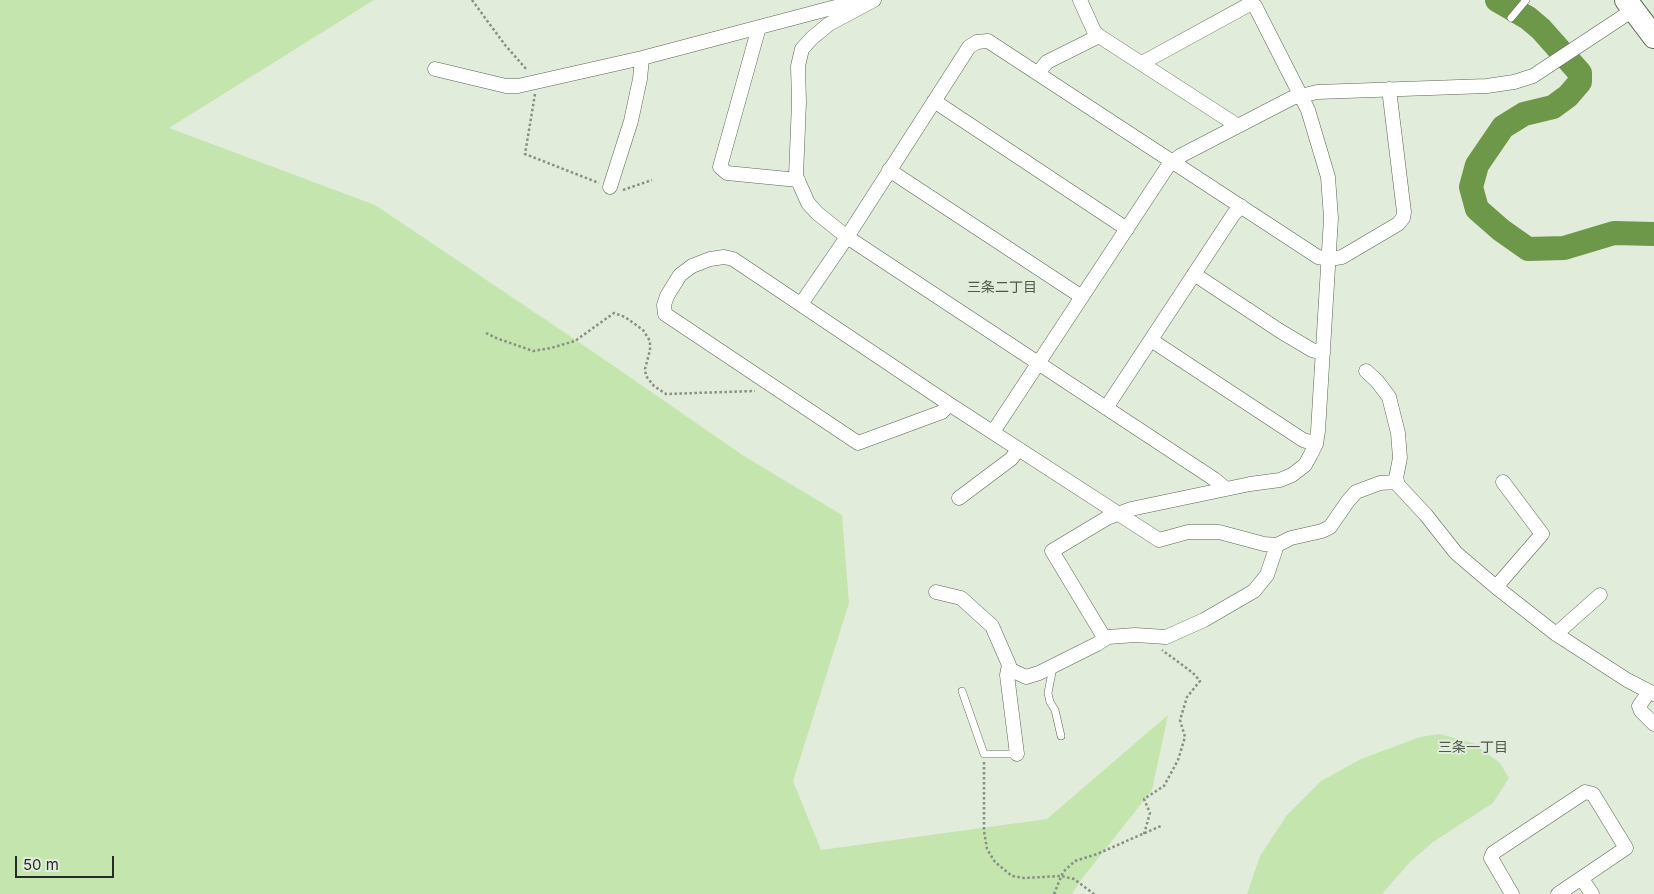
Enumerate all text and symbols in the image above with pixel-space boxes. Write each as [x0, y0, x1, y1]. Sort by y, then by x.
district label: 三条二丁目 [967, 280, 1037, 296]
district label: 三条一丁目 [1438, 740, 1508, 756]
scale bar [18, 846, 116, 878]
text: 50 m [23, 855, 59, 874]

